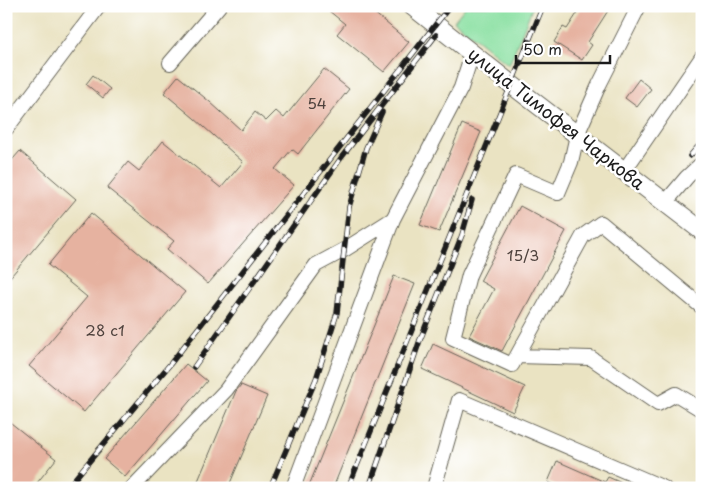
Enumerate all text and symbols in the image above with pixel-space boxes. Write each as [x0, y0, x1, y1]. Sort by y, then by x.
scale bar [516, 32, 609, 64]
text: 50 m [523, 37, 562, 60]
street label: улица Тимофея Чаркова [463, 40, 652, 196]
house number: 54 [307, 91, 327, 114]
house number: 15/3 [507, 243, 539, 266]
house number: 28 с1 [85, 318, 125, 341]

